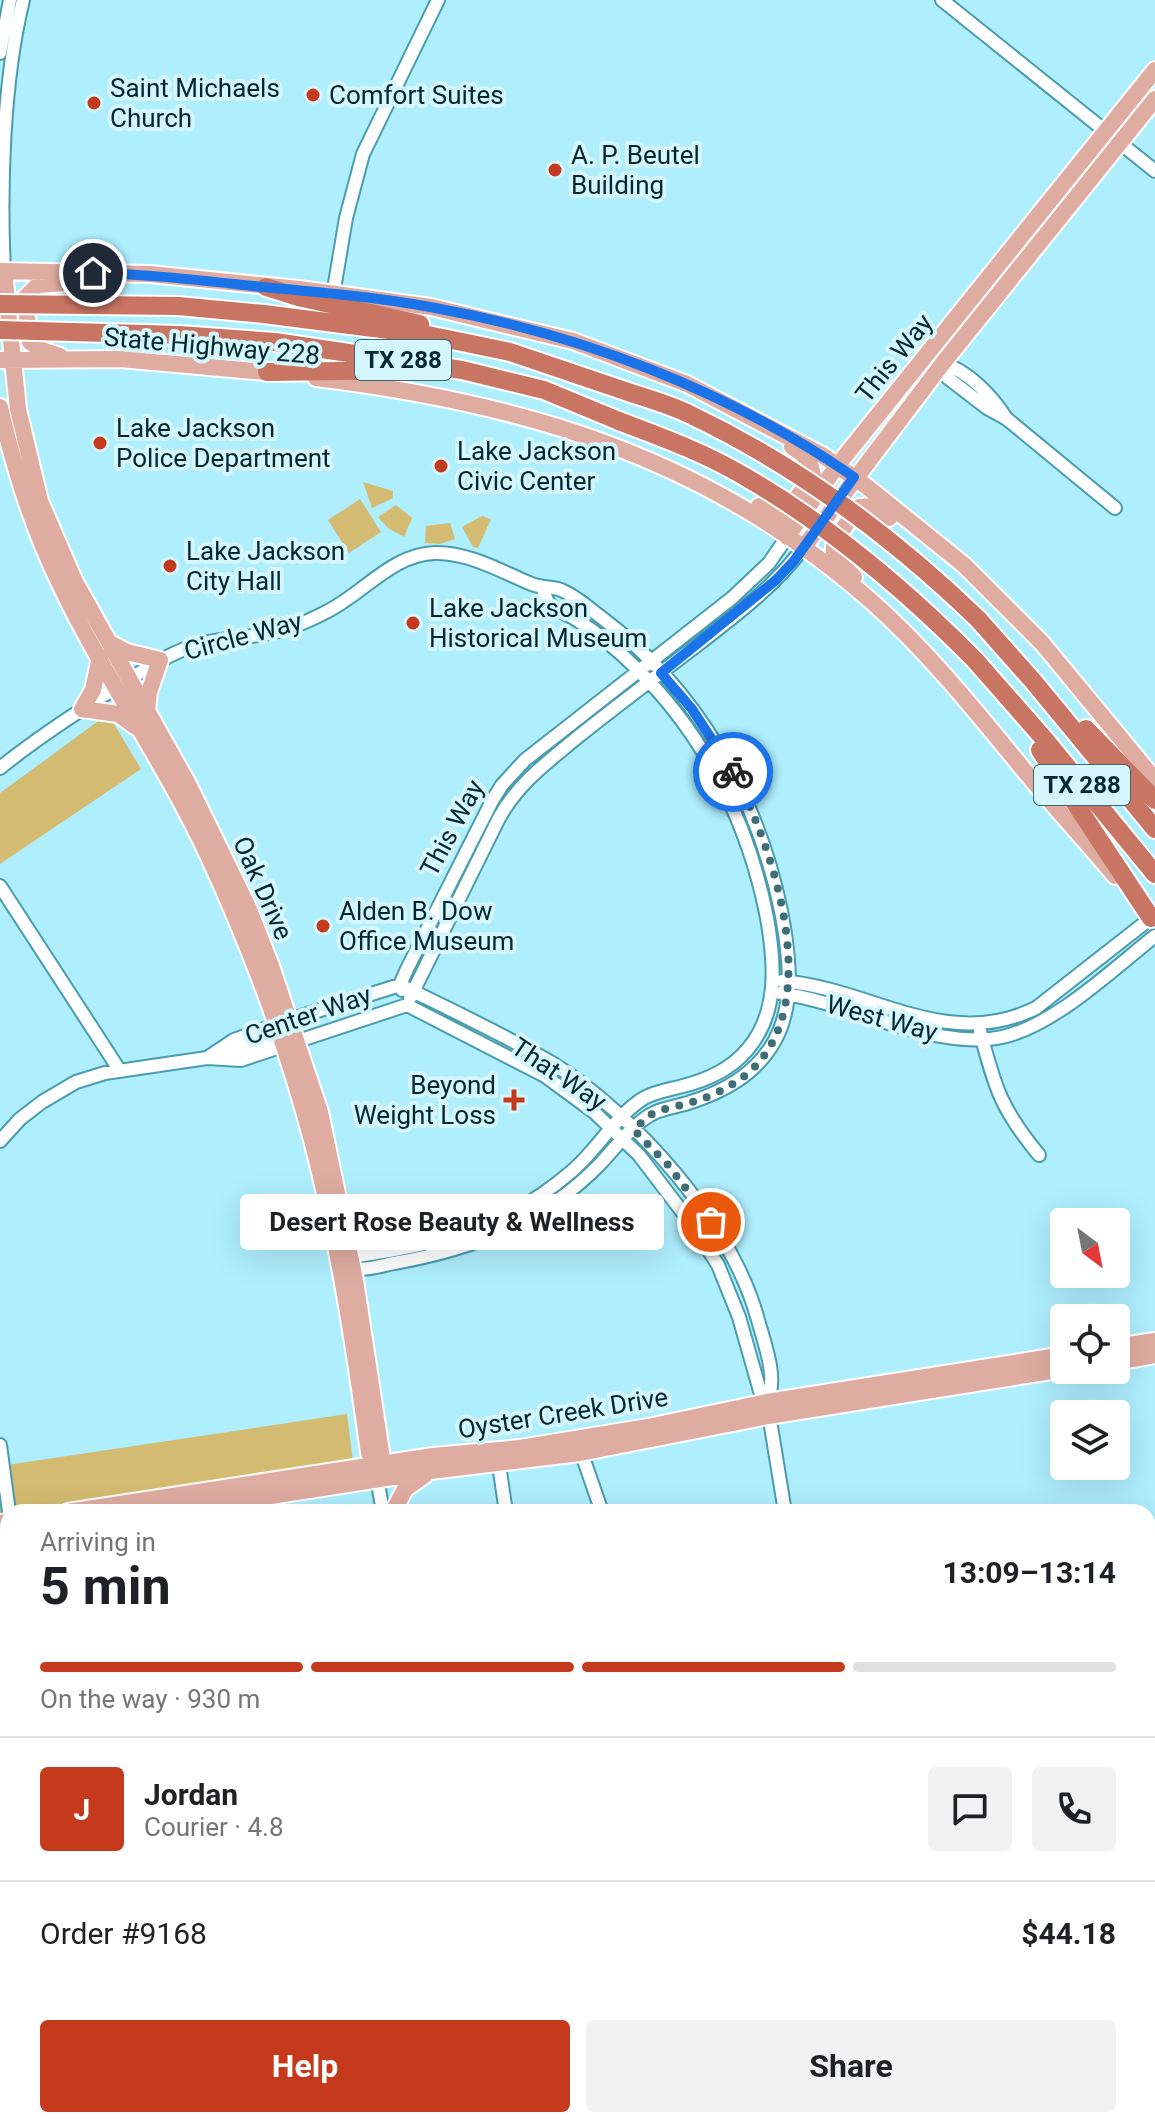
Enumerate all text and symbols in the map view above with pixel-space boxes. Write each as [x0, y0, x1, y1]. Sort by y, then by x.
place label: Saint Michaels Church [110, 73, 280, 133]
place label: Comfort Suites [329, 80, 504, 110]
marker: Comfort Suites [304, 86, 322, 104]
marker: Saint Michaels Church [85, 94, 103, 112]
place label: A. P. Beutel Building [571, 140, 700, 200]
marker: A. P. Beutel Building [546, 161, 564, 179]
pin [59, 239, 127, 307]
icon: home [71, 251, 115, 295]
street label: This Way [849, 308, 939, 408]
street label: State Highway 228 [103, 322, 321, 370]
road number: TX 288 [355, 340, 451, 380]
place label: Lake Jackson Police Department [116, 413, 331, 473]
marker: Lake Jackson Police Department [91, 434, 109, 452]
place label: Lake Jackson Civic Center [457, 436, 616, 496]
marker: Lake Jackson Civic Center [432, 457, 450, 475]
place label: Lake Jackson City Hall [186, 536, 345, 596]
marker: Lake Jackson City Hall [161, 557, 179, 575]
place label: Lake Jackson Historical Museum [429, 593, 647, 653]
street label: Circle Way [181, 606, 305, 666]
marker: Lake Jackson Historical Museum [404, 614, 422, 632]
courier [693, 732, 773, 812]
icon: bike [711, 750, 755, 794]
road number: TX 288 [1034, 765, 1130, 805]
street label: This Way [414, 775, 490, 881]
street label: Oak Drive [227, 832, 299, 944]
place label: Alden B. Dow Office Museum [339, 896, 514, 956]
marker: Alden B. Dow Office Museum [314, 917, 332, 935]
street label: Center Way [241, 979, 375, 1051]
street label: West Way [823, 989, 941, 1047]
street label: That Way [506, 1031, 612, 1117]
place label: Beyond Weight Loss [354, 1070, 496, 1130]
marker: Beyond Weight Loss [503, 1089, 525, 1111]
pin [677, 1188, 745, 1256]
callout: Desert Rose Beauty & Wellness [239, 1194, 663, 1250]
icon: bag [689, 1200, 733, 1244]
text: Desert Rose Beauty & Wellness [269, 1207, 635, 1237]
north arrow [1050, 1208, 1130, 1288]
map controls [1050, 1208, 1130, 1480]
button: locate [1050, 1304, 1130, 1384]
street label: Oyster Creek Drive [456, 1382, 670, 1444]
button: layers [1050, 1400, 1130, 1480]
text: Arriving in [40, 1527, 156, 1557]
text: 13:09–13:14 [942, 1555, 1116, 1590]
text: 5 min [40, 1556, 171, 1617]
text: On the way · 930 m [40, 1684, 260, 1714]
button: chat [928, 1767, 1012, 1851]
button: phone [1032, 1767, 1116, 1851]
text: Jordan [144, 1777, 238, 1812]
text: J [74, 1792, 90, 1827]
text: Courier · 4.8 [144, 1812, 284, 1842]
text: Order #9168 [40, 1916, 207, 1951]
text: $44.18 [1021, 1916, 1116, 1951]
button: Help [40, 2020, 570, 2112]
button: Share [586, 2020, 1116, 2112]

